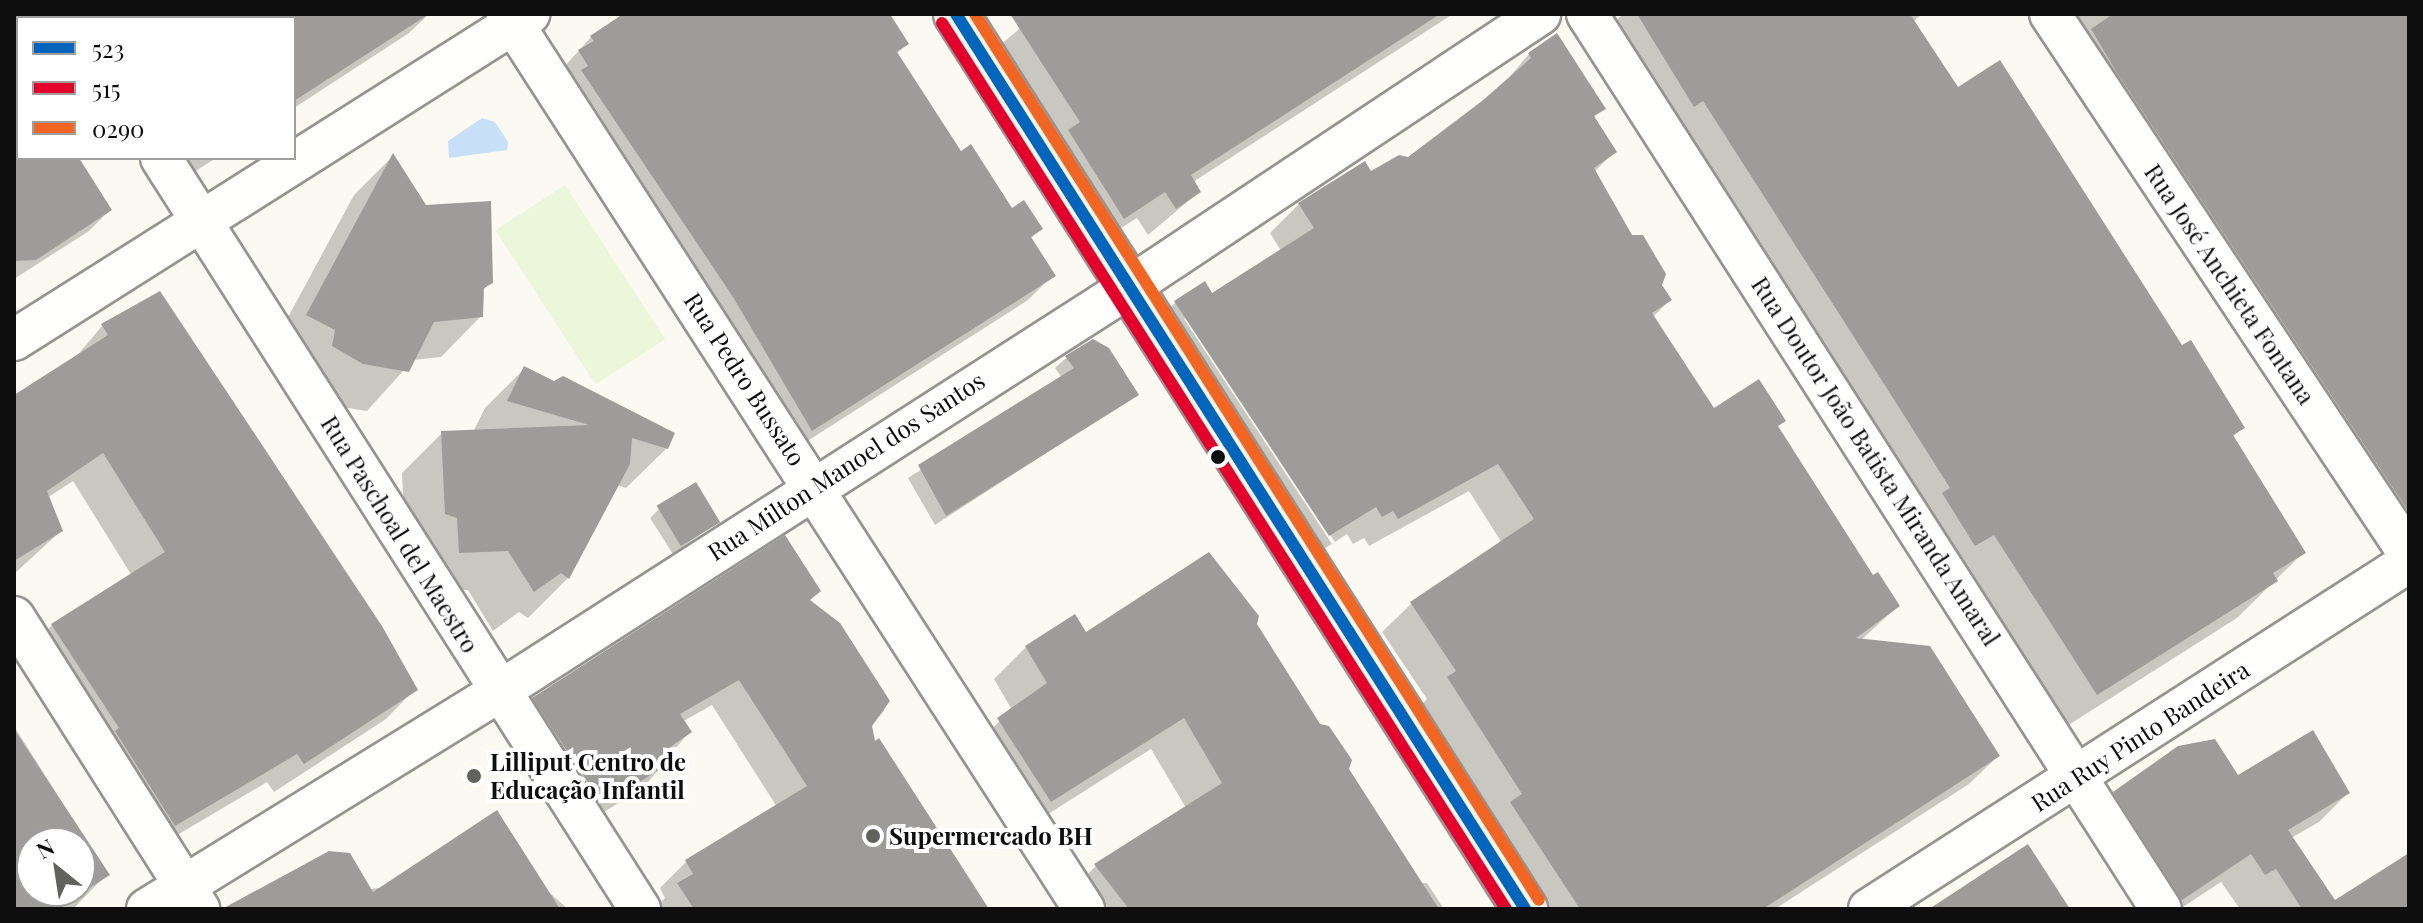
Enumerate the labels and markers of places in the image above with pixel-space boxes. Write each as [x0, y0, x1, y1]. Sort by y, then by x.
unlabelled marker [1210, 449, 1226, 465]
place label: Lilliput Centro de Educação Infantil [490, 748, 686, 804]
marker: Lilliput Centro de Educação Infantil [465, 767, 483, 785]
place label: Supermercado BH [889, 822, 1093, 850]
marker: Supermercado BH [864, 827, 882, 845]

